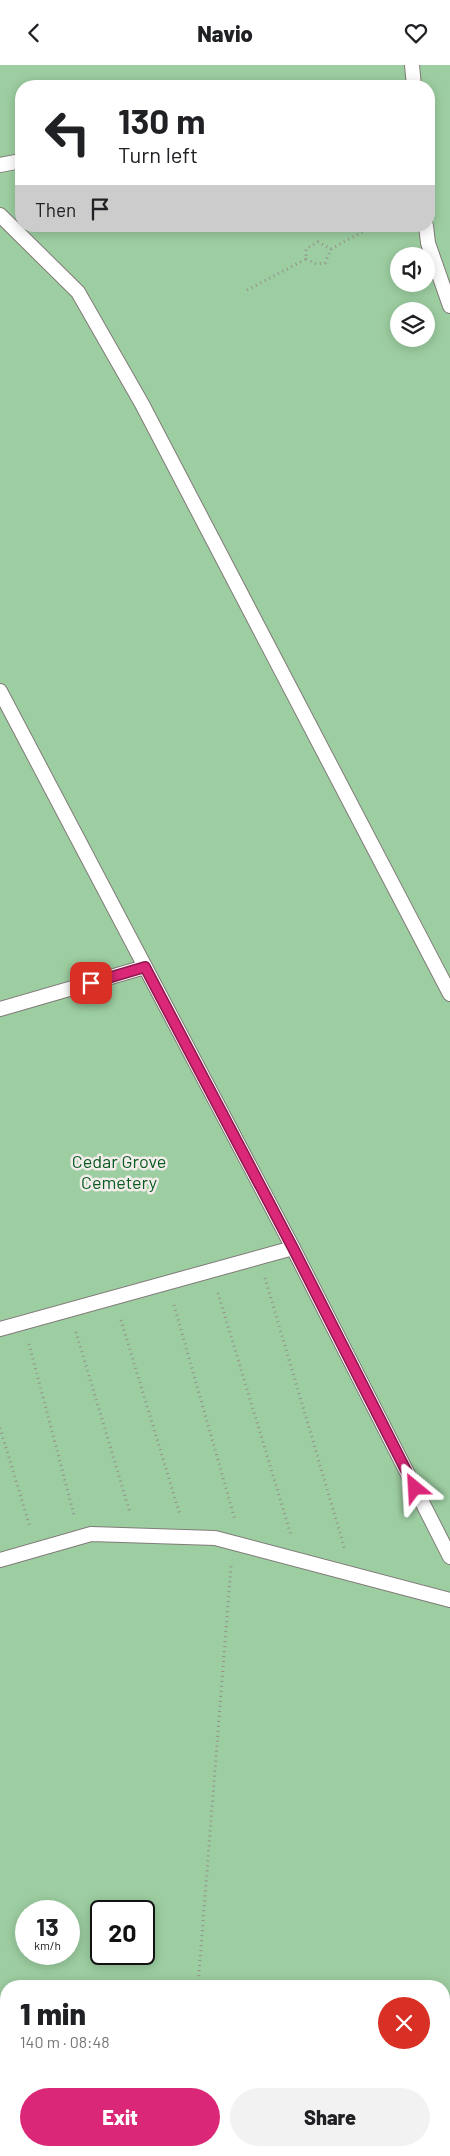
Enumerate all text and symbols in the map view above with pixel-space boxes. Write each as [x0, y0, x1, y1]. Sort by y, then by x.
icon: back [20, 19, 48, 47]
icon: heart [402, 19, 430, 47]
text: Navio [197, 20, 253, 46]
text: 130 m [118, 99, 205, 141]
icon: left [35, 100, 100, 165]
text: Turn left [118, 141, 198, 167]
icon: arrive [86, 195, 114, 223]
text: Then [35, 198, 76, 221]
map controls [390, 247, 435, 347]
button: sound [390, 247, 435, 292]
button: layers [390, 302, 435, 347]
pin [70, 962, 112, 1004]
icon: arrive [77, 969, 105, 997]
park label: Cedar Grove Cemetery [72, 1150, 166, 1193]
position arrow [388, 1461, 440, 1513]
speed limit sign: 20 [90, 1900, 155, 1965]
text: 13 [36, 1911, 59, 1941]
text: km/h [34, 1938, 61, 1952]
text: 1 min [20, 1995, 86, 2031]
button: close [378, 1997, 430, 2049]
text: 140 m · 08:48 [20, 2032, 110, 2051]
button: Exit [20, 2088, 220, 2146]
button: Share [230, 2088, 430, 2146]

